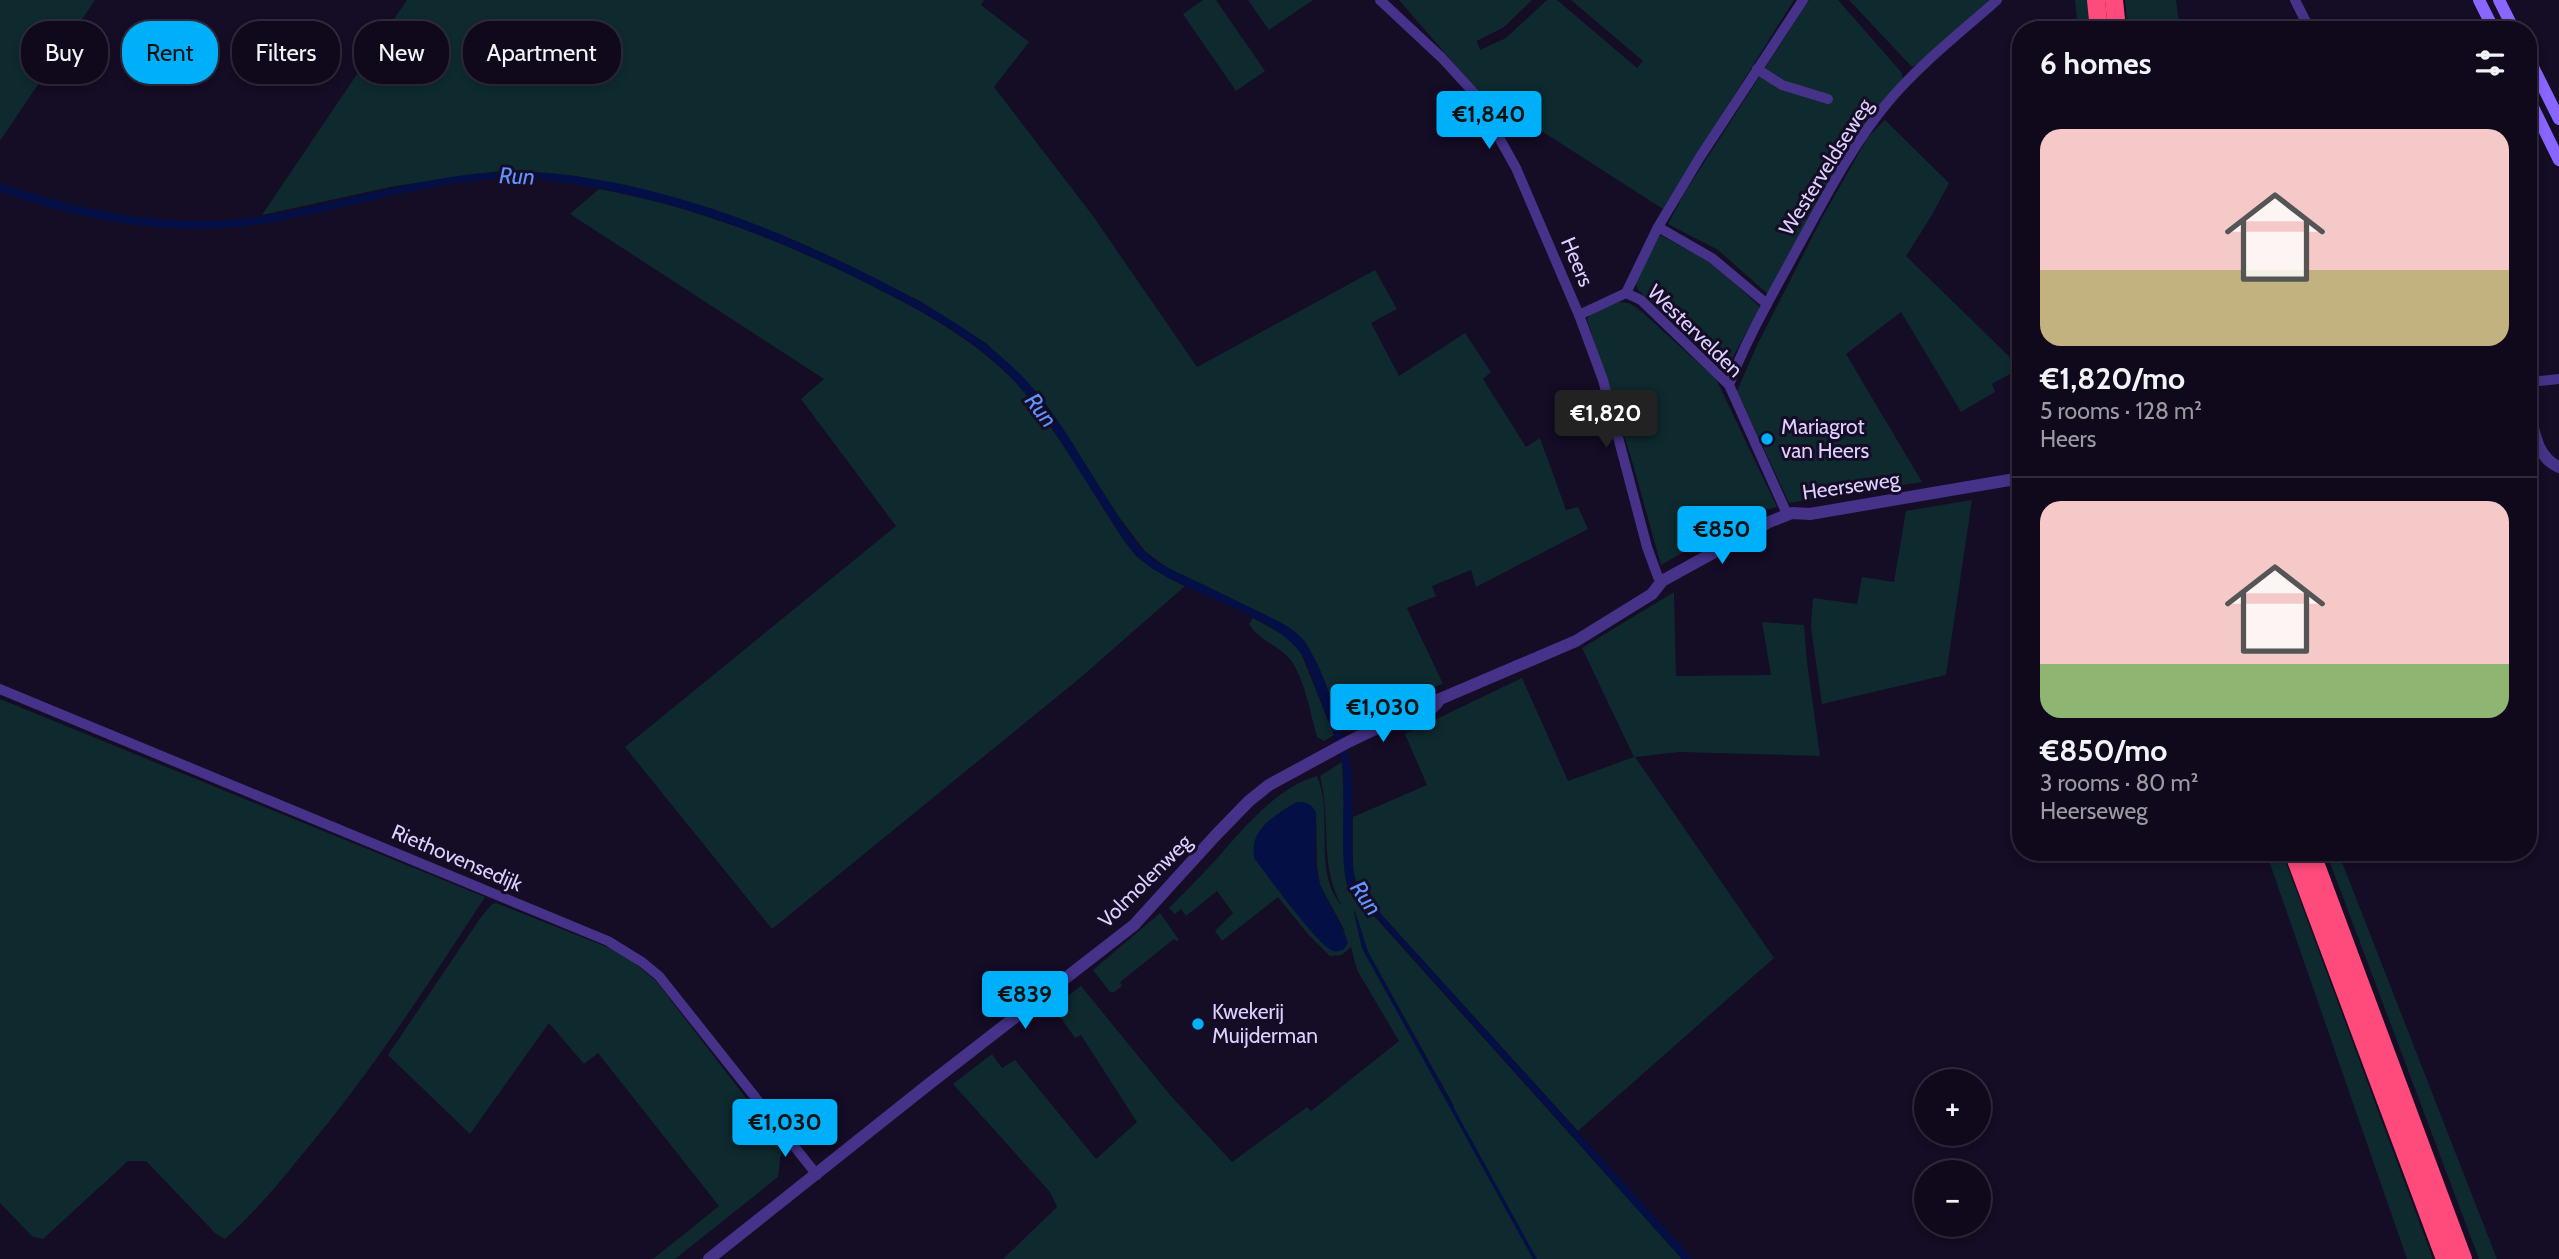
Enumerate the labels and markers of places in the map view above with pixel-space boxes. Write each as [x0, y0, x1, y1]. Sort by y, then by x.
pin: €1,840 [1432, 92, 1546, 151]
pin: €1,820 [1549, 391, 1663, 450]
place label: Mariagrot van Heers [1781, 414, 1869, 463]
marker: Mariagrot van Heers [1759, 431, 1775, 447]
pin: €850 [1681, 506, 1763, 566]
pin: €1,030 [1326, 684, 1440, 744]
pin: €839 [984, 972, 1066, 1031]
place label: Kwekerij Muijderman [1212, 999, 1318, 1049]
marker: Kwekerij Muijderman [1190, 1016, 1206, 1032]
pin: €1,030 [728, 1100, 842, 1159]

